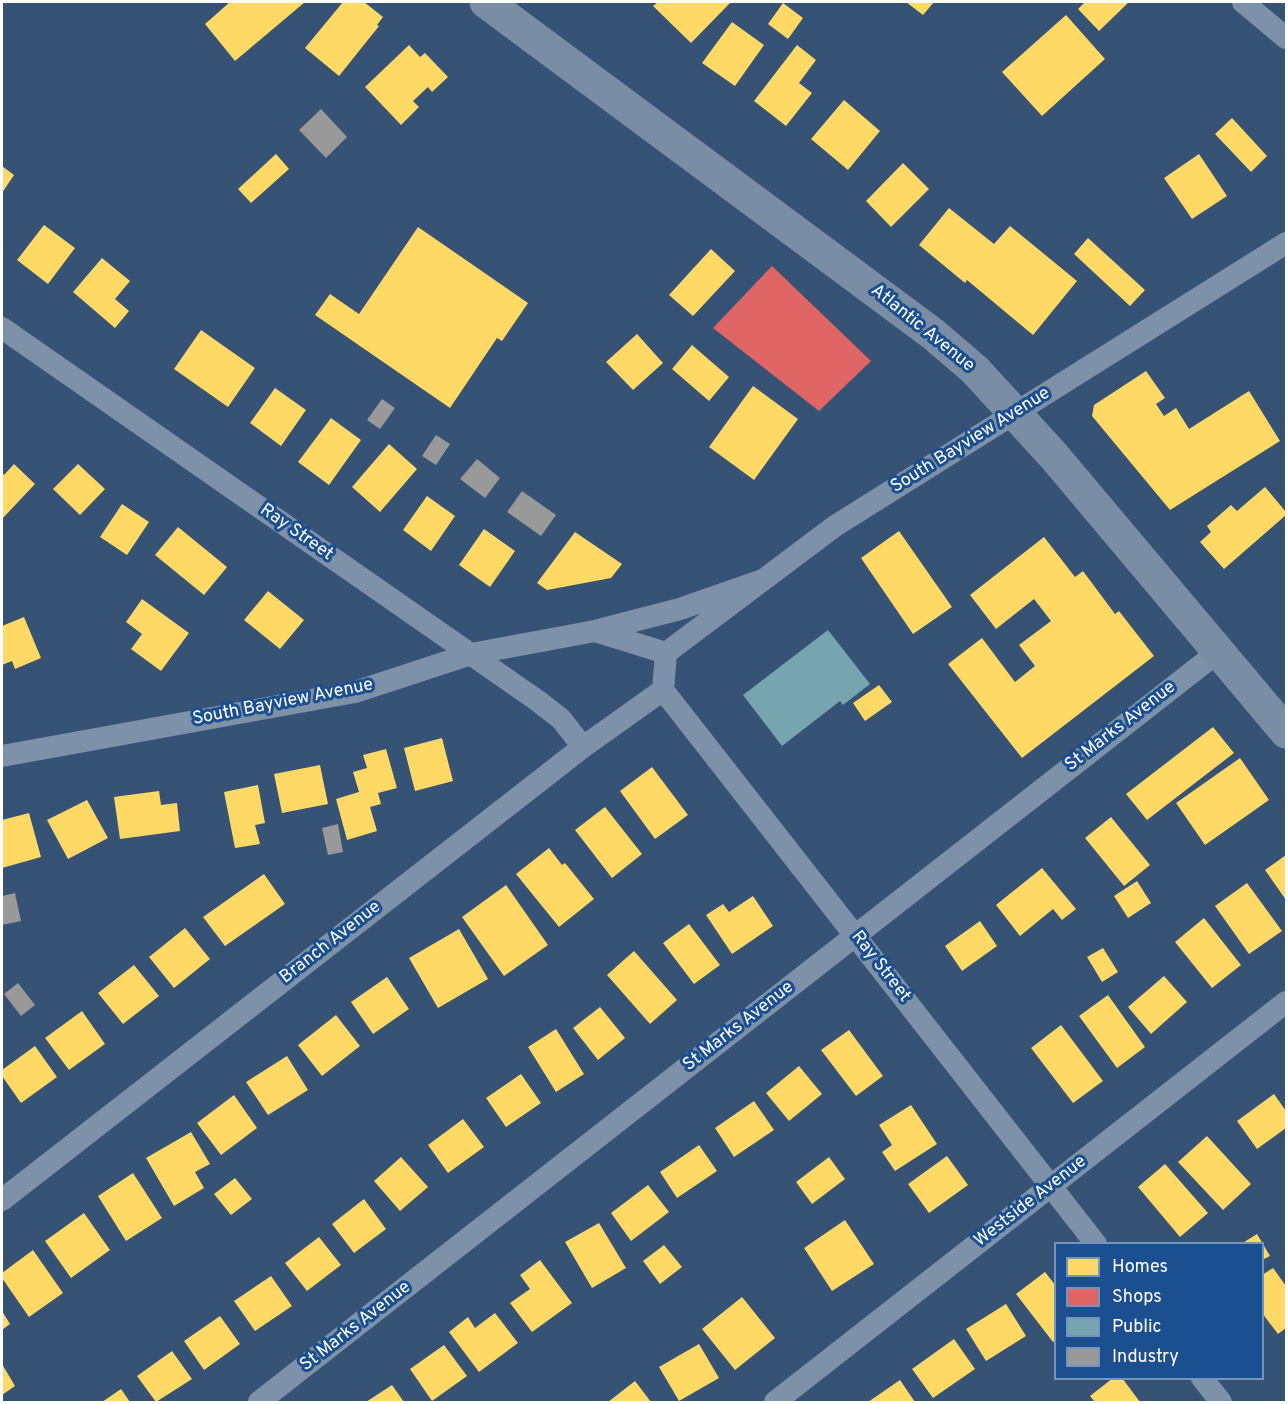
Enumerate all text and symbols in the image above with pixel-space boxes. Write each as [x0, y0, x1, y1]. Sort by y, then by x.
street label: Atlantic Avenue [866, 281, 978, 377]
street label: South Bayview Avenue [887, 383, 1055, 499]
street label: Ray Street [255, 500, 337, 566]
street label: South Bayview Avenue [191, 675, 375, 731]
street label: St Marks Avenue [1061, 677, 1181, 777]
street label: Branch Avenue [276, 897, 386, 989]
street label: Ray Street [845, 927, 915, 1007]
street label: St Marks Avenue [679, 977, 799, 1077]
street label: Westside Avenue [971, 1152, 1091, 1252]
legend [1054, 1242, 1264, 1380]
text: Homes [1112, 1256, 1168, 1279]
street label: St Marks Avenue [296, 1277, 416, 1377]
text: Shops [1112, 1286, 1162, 1309]
text: Public [1112, 1316, 1162, 1339]
text: Industry [1112, 1346, 1179, 1369]

